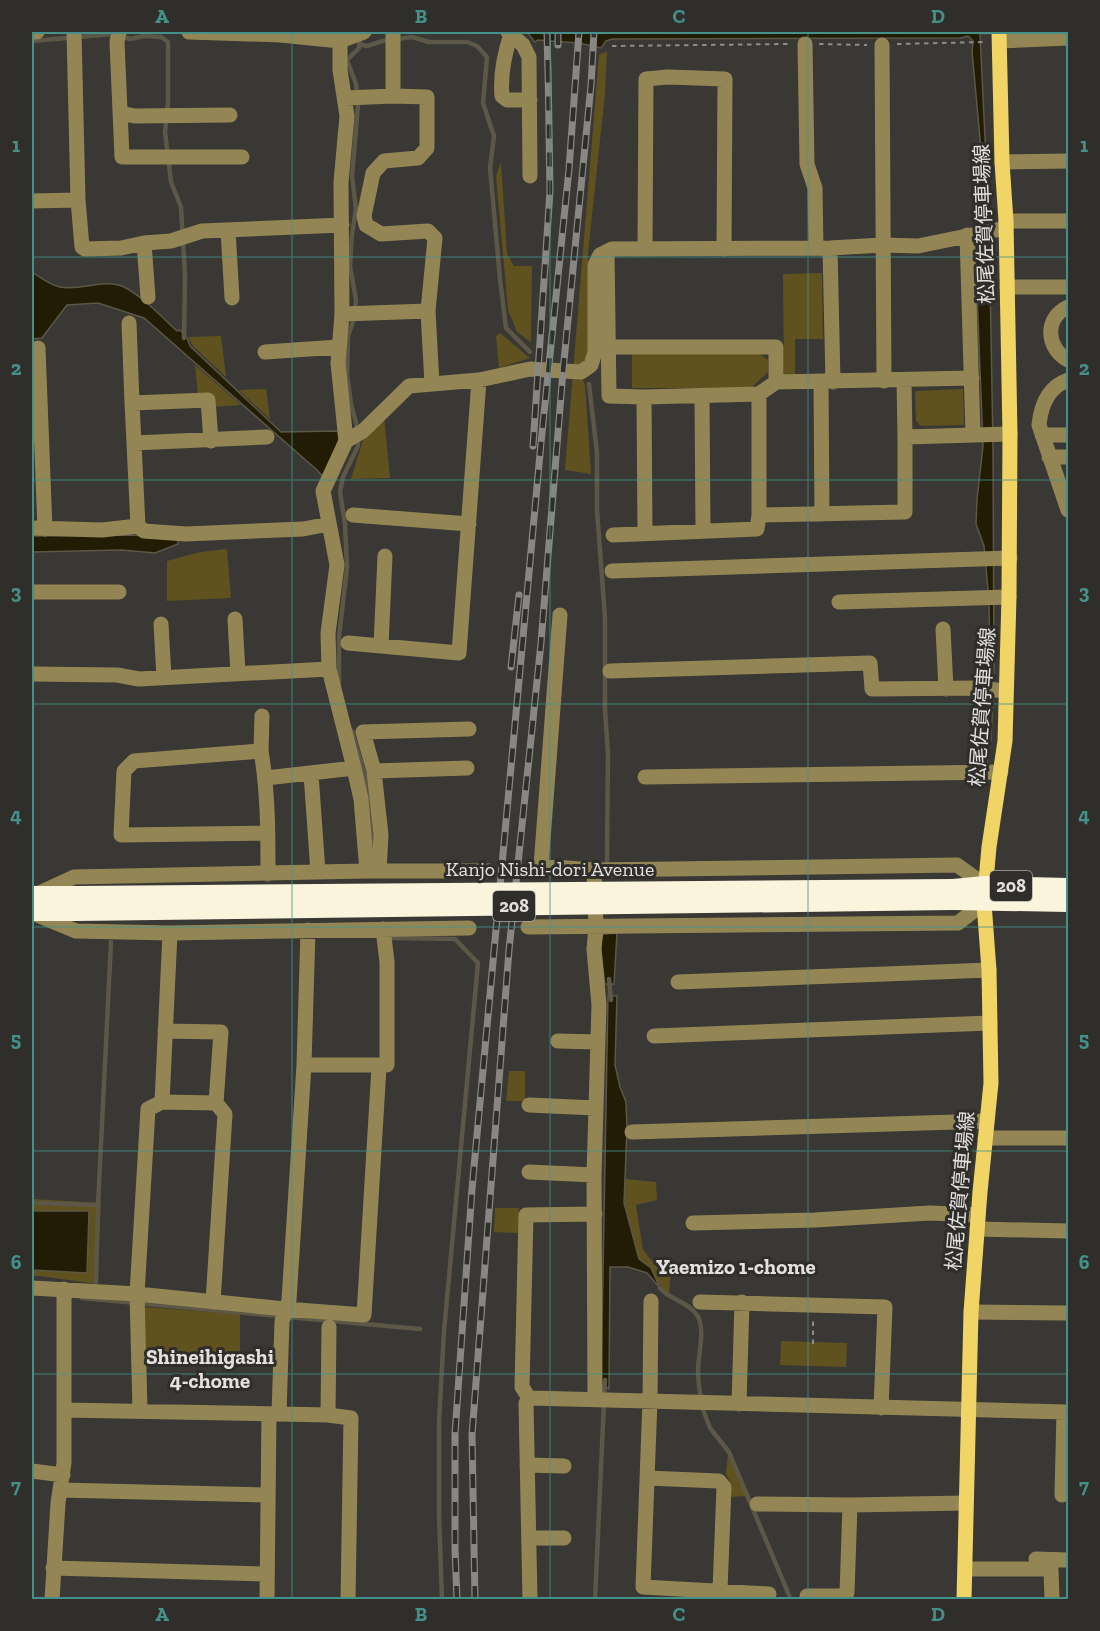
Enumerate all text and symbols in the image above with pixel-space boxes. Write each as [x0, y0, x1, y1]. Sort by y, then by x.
text: A [155, 4, 169, 28]
text: B [415, 4, 427, 28]
text: C [673, 4, 686, 28]
text: D [931, 4, 945, 28]
text: 1 [12, 133, 20, 157]
text: 1 [1080, 133, 1088, 157]
street label: 松尾佐賀停車場線 [969, 144, 999, 304]
text: 2 [11, 356, 22, 380]
text: 2 [1079, 356, 1090, 380]
text: 3 [11, 580, 22, 604]
text: 3 [1079, 580, 1090, 604]
street label: 松尾佐賀停車場線 [964, 626, 1000, 788]
text: 4 [10, 803, 22, 827]
text: 4 [1078, 803, 1090, 827]
street label: Kanjo Nishi-dori Avenue [446, 857, 654, 881]
road number: 208 [990, 871, 1032, 901]
road number: 208 [493, 891, 535, 921]
text: 5 [11, 1027, 21, 1051]
text: 5 [1079, 1027, 1089, 1051]
street label: 松尾佐賀停車場線 [941, 1110, 979, 1272]
text: 6 [11, 1250, 22, 1274]
text: 6 [1079, 1250, 1090, 1274]
district label: Yaemizo 1-chome [656, 1254, 816, 1279]
district label: Shineihigashi 4-chome [146, 1344, 274, 1393]
text: 7 [11, 1474, 21, 1498]
text: 7 [1079, 1474, 1089, 1498]
text: A [155, 1602, 169, 1626]
text: B [415, 1602, 427, 1626]
text: C [673, 1602, 686, 1626]
text: D [931, 1602, 945, 1626]

